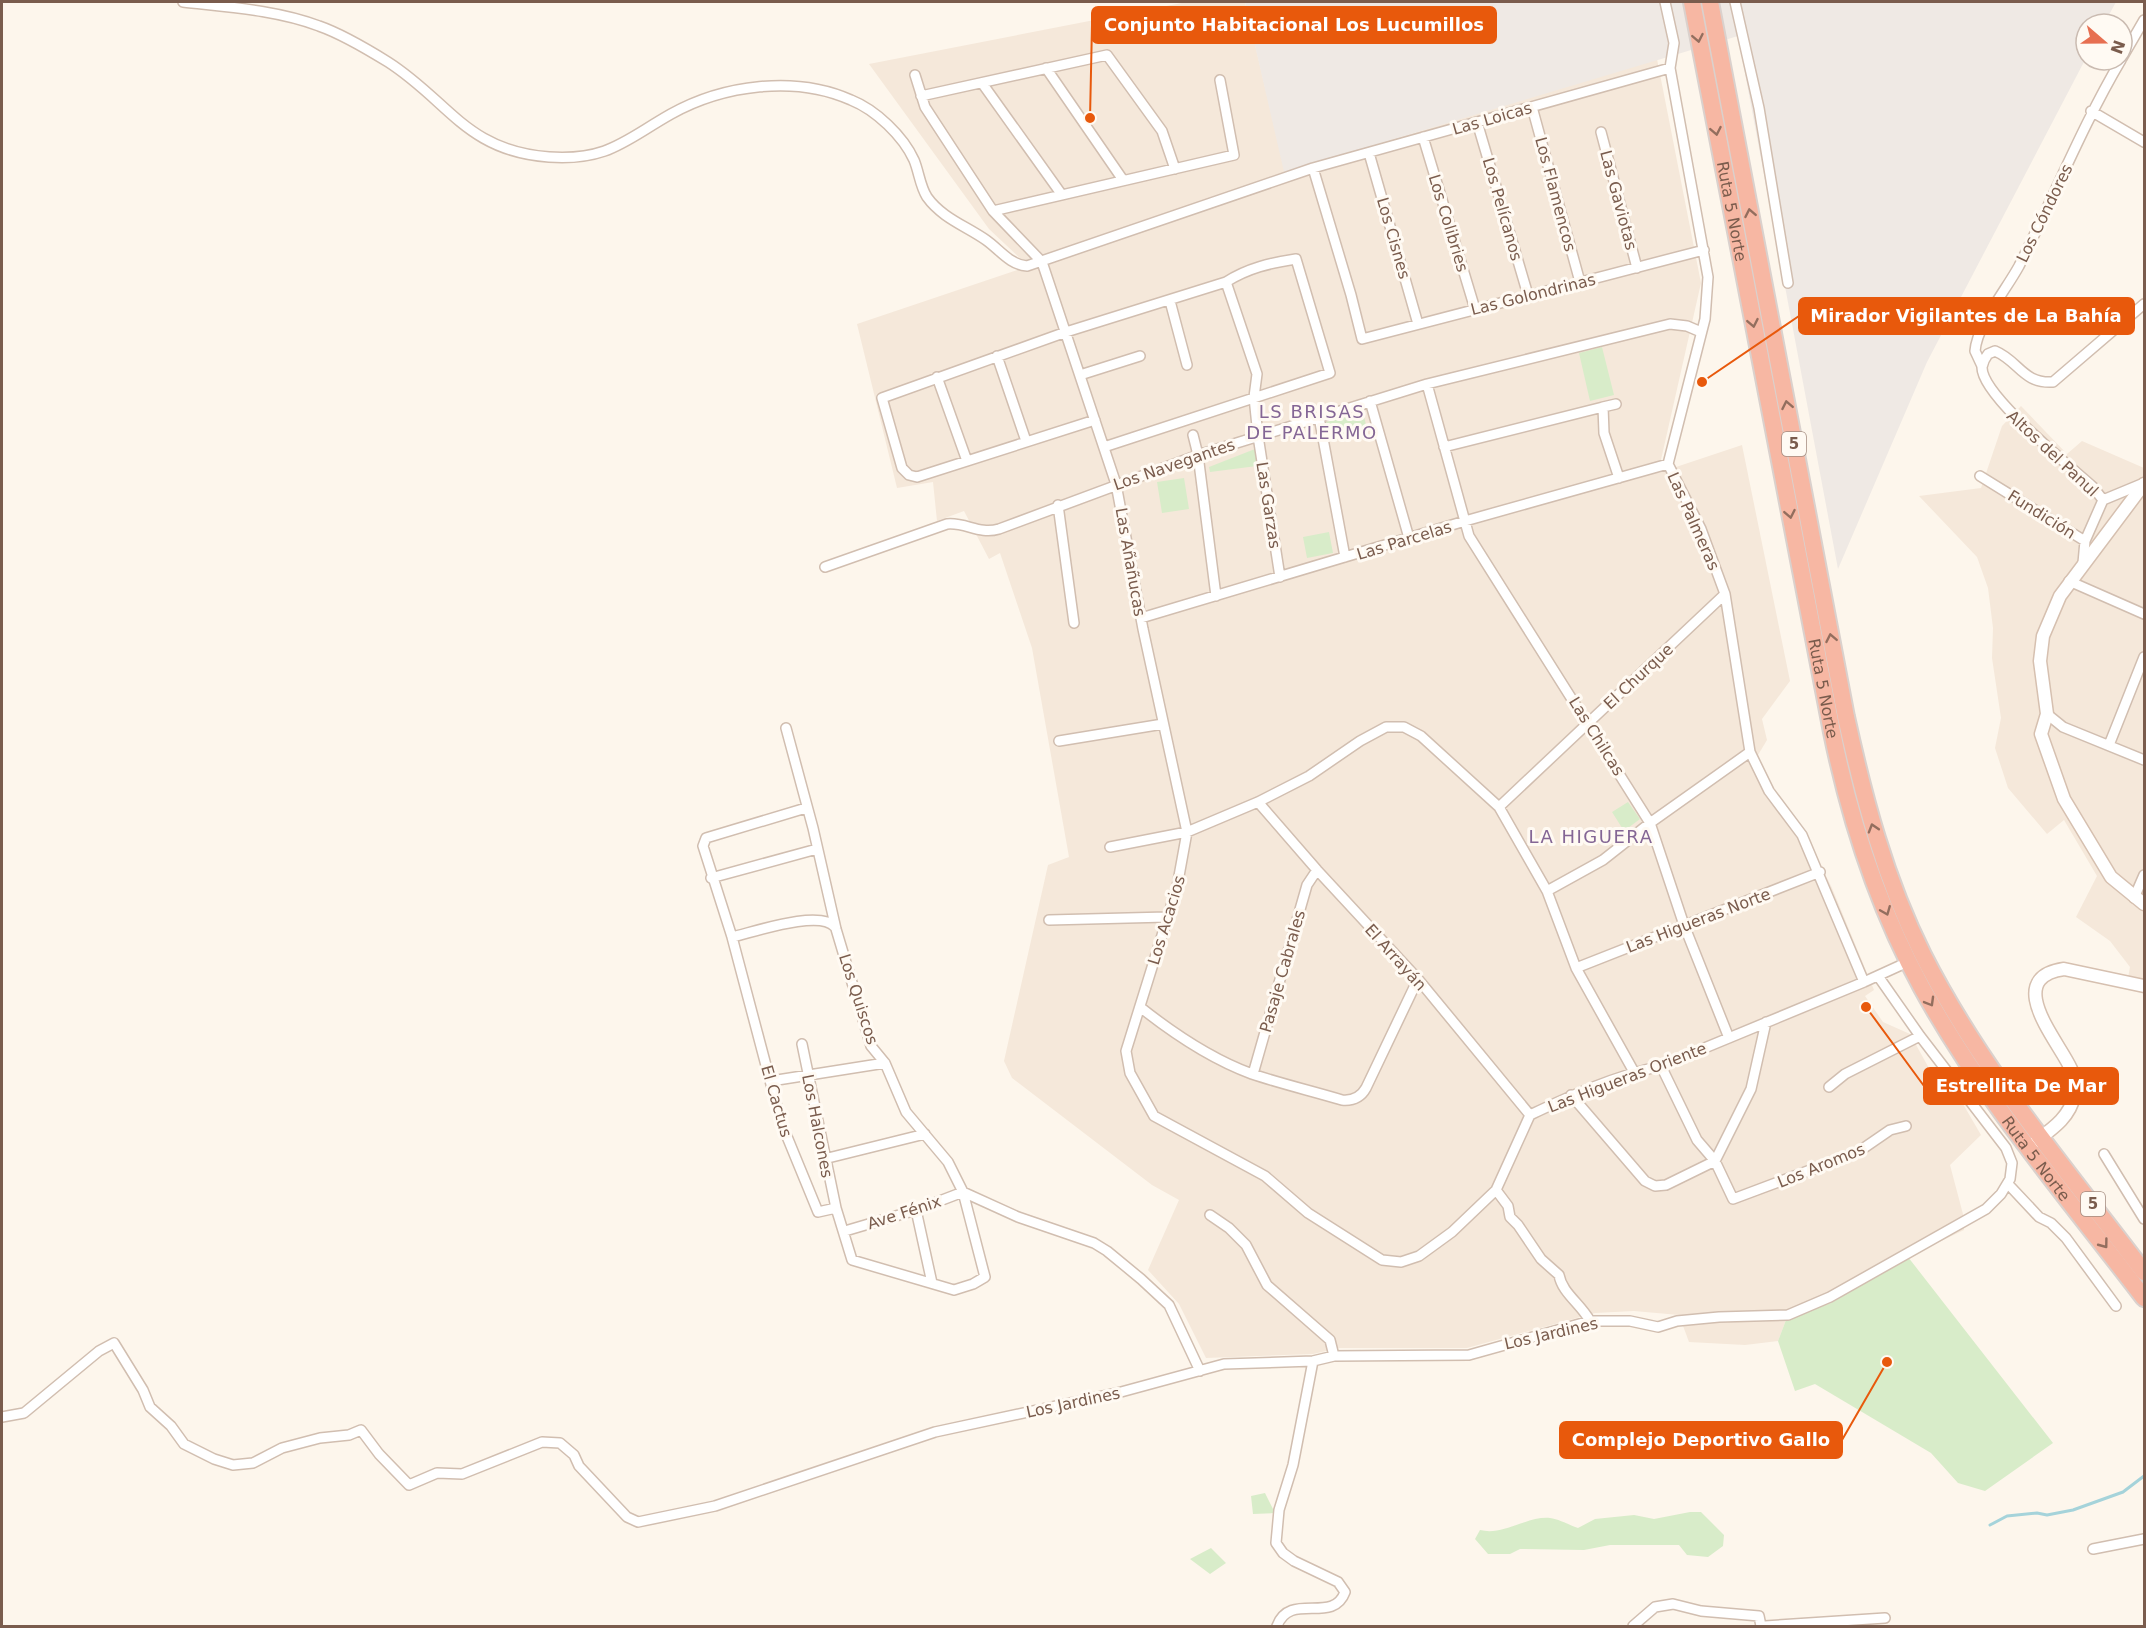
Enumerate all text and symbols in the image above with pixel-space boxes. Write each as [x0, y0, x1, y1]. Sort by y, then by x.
callout: Conjunto Habitacional Los Lucumillos [1092, 7, 1496, 43]
north arrow [2074, 12, 2134, 72]
text: Conjunto Habitacional Los Lucumillos [1104, 14, 1484, 35]
one-way arrow [1691, 32, 1704, 42]
text: N [2106, 37, 2129, 57]
street label: Las Loicas [1450, 98, 1534, 139]
one-way arrow [1709, 126, 1722, 136]
street label: Los Flamencos [1531, 135, 1580, 253]
street label: Las Gaviotas [1596, 148, 1641, 252]
street label: Los Pelícanos [1479, 155, 1526, 263]
street label: Ruta 5 Norte [1713, 160, 1751, 263]
street label: Los Cóndores [2012, 161, 2077, 266]
street label: Los Colibries [1425, 172, 1472, 274]
street label: Los Cisnes [1373, 195, 1414, 281]
one-way arrow [1744, 209, 1757, 219]
street label: Las Golondrinas [1469, 270, 1598, 319]
callout: Mirador Vigilantes de La Bahía [1799, 298, 2134, 334]
text: Mirador Vigilantes de La Bahía [1810, 305, 2122, 326]
one-way arrow [1746, 318, 1759, 328]
one-way arrow [1781, 400, 1794, 410]
district label: LS BRISAS DE PALERMO [1246, 401, 1378, 443]
street label: Altos del Panul [2003, 406, 2102, 501]
road number: 5 [1782, 432, 1806, 456]
street label: Los Navegantes [1111, 435, 1238, 494]
street label: Las Garzas [1252, 460, 1285, 550]
street label: Las Palmeras [1663, 469, 1724, 573]
street label: Fundición [2004, 486, 2079, 543]
street label: Las Añañucas [1112, 506, 1149, 618]
one-way arrow [1783, 509, 1796, 519]
street label: Las Parcelas [1354, 517, 1454, 564]
one-way arrow [1825, 633, 1838, 643]
street label: Ruta 5 Norte [1804, 637, 1842, 740]
street label: El Churque [1600, 640, 1677, 713]
street label: Las Chilcas [1565, 693, 1628, 779]
one-way arrow [1868, 823, 1881, 834]
district label: LA HIGUERA [1529, 826, 1653, 847]
street label: Los Acacios [1144, 873, 1189, 967]
street label: Las Higueras Norte [1623, 884, 1773, 957]
one-way arrow [1879, 905, 1891, 916]
street label: Pasaje Cabrales [1256, 908, 1309, 1035]
street label: El Arrayán [1361, 920, 1430, 994]
street label: Los Quiscos [835, 951, 882, 1047]
one-way arrow [1923, 996, 1934, 1006]
street label: Las Higueras Oriente [1545, 1038, 1709, 1116]
street label: El Cactus [757, 1063, 796, 1139]
callout: Estrellita De Mar [1924, 1068, 2118, 1104]
street label: Los Halcones [798, 1073, 837, 1179]
text: Estrellita De Mar [1936, 1075, 2106, 1096]
street label: Ruta 5 Norte [1998, 1113, 2074, 1205]
street label: Los Aromos [1775, 1139, 1868, 1192]
street label: Ave Fénix [865, 1192, 944, 1233]
road number: 5 [2081, 1192, 2105, 1216]
one-way arrow [2096, 1238, 2107, 1249]
street label: Los Jardines [1502, 1313, 1600, 1353]
street label: Los Jardines [1024, 1383, 1122, 1422]
callout: Complejo Deportivo Gallo [1560, 1422, 1842, 1458]
text: Complejo Deportivo Gallo [1572, 1429, 1830, 1450]

